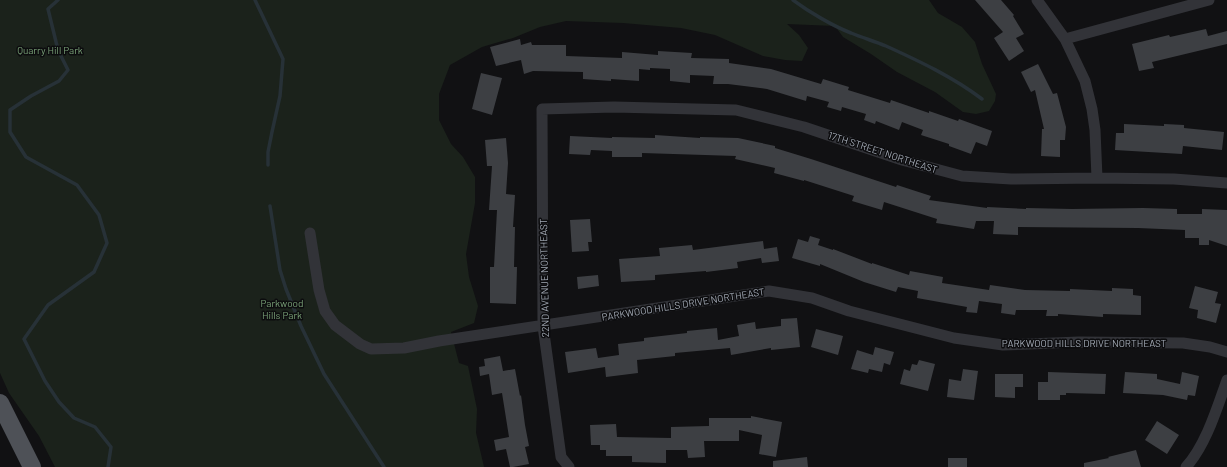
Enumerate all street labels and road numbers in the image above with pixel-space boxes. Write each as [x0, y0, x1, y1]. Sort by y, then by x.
street label: 17TH STREET NORTHEAST [827, 129, 939, 175]
street label: 22ND AVENUE NORTHEAST [537, 218, 551, 337]
street label: PARKWOOD HILLS DRIVE NORTHEAST [601, 285, 766, 323]
street label: PARKWOOD HILLS DRIVE NORTHEAST [1002, 337, 1167, 349]

